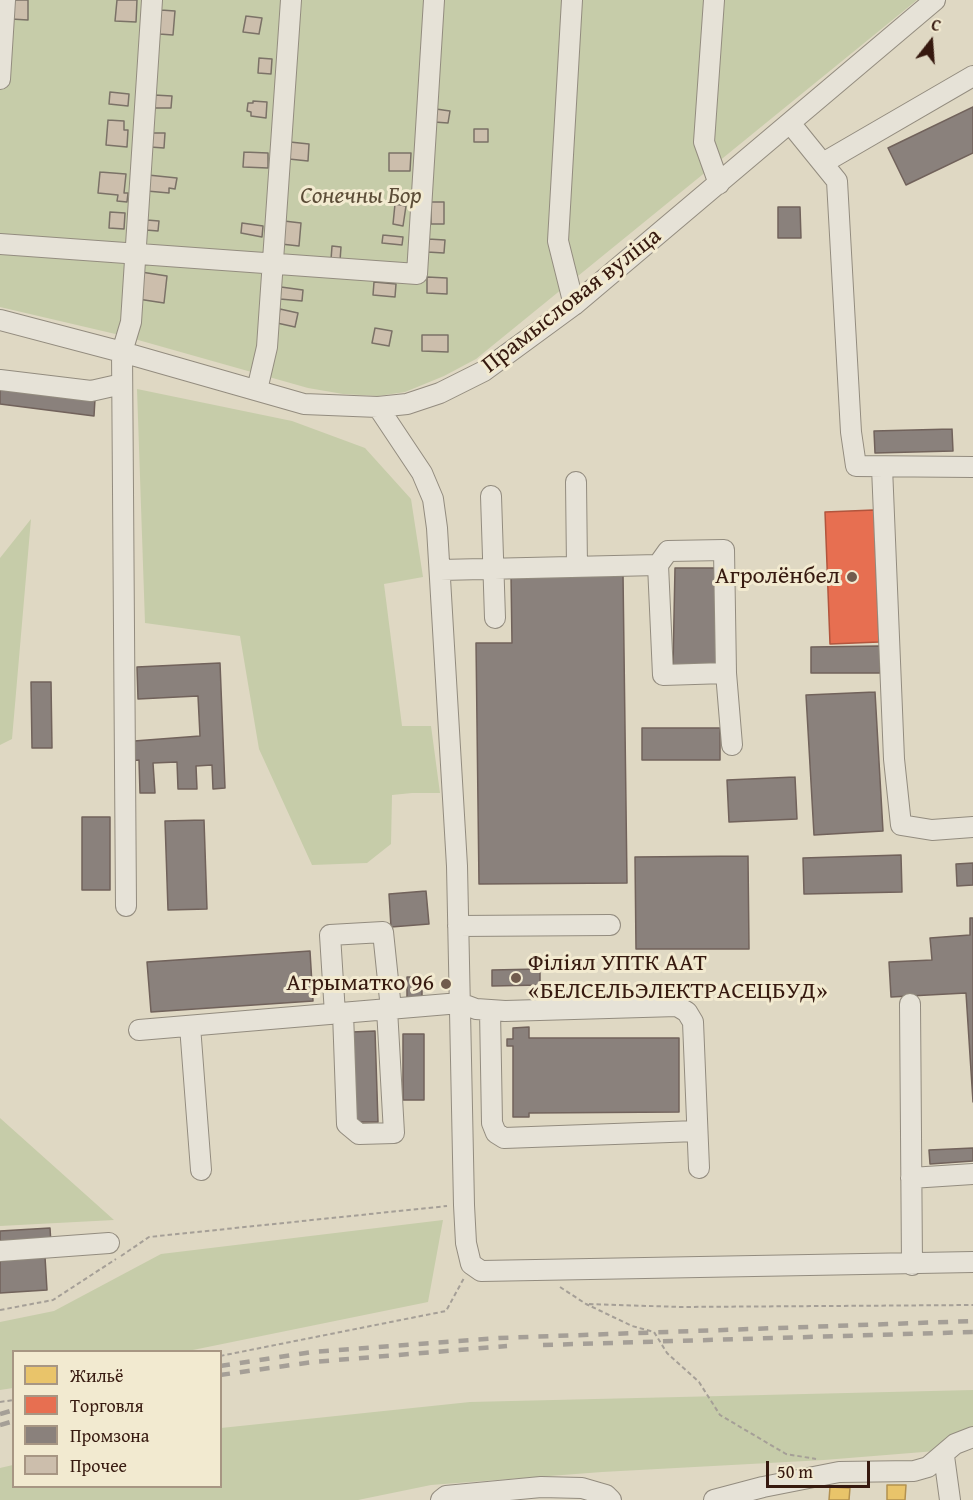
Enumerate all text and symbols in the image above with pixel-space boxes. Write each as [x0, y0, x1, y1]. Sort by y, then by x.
north arrow [901, 12, 961, 72]
text: С [928, 12, 944, 38]
park label: Сонечны Бор [300, 183, 422, 211]
street label: Прамысловая вуліца [477, 222, 667, 380]
place label: Агролёнбел [715, 563, 840, 591]
marker: Агролёнбел [845, 570, 859, 584]
place label: Філіял УПТК ААТ «БЕЛСЕЛЬЭЛЕКТРАСЕЦБУД» [528, 950, 828, 1006]
place label: Агрыматко 96 [286, 970, 434, 998]
marker: Філіял УПТК ААТ «БЕЛСЕЛЬЭЛЕКТРАСЕЦБУД» [509, 971, 523, 985]
marker: Агрыматко 96 [439, 977, 453, 991]
legend [12, 1350, 222, 1488]
text: Жильё [70, 1362, 124, 1389]
text: Торговля [70, 1392, 144, 1419]
text: Промзона [70, 1422, 149, 1449]
scale bar [769, 1449, 872, 1487]
text: Прочее [70, 1452, 127, 1479]
text: 50 m [777, 1458, 813, 1485]

